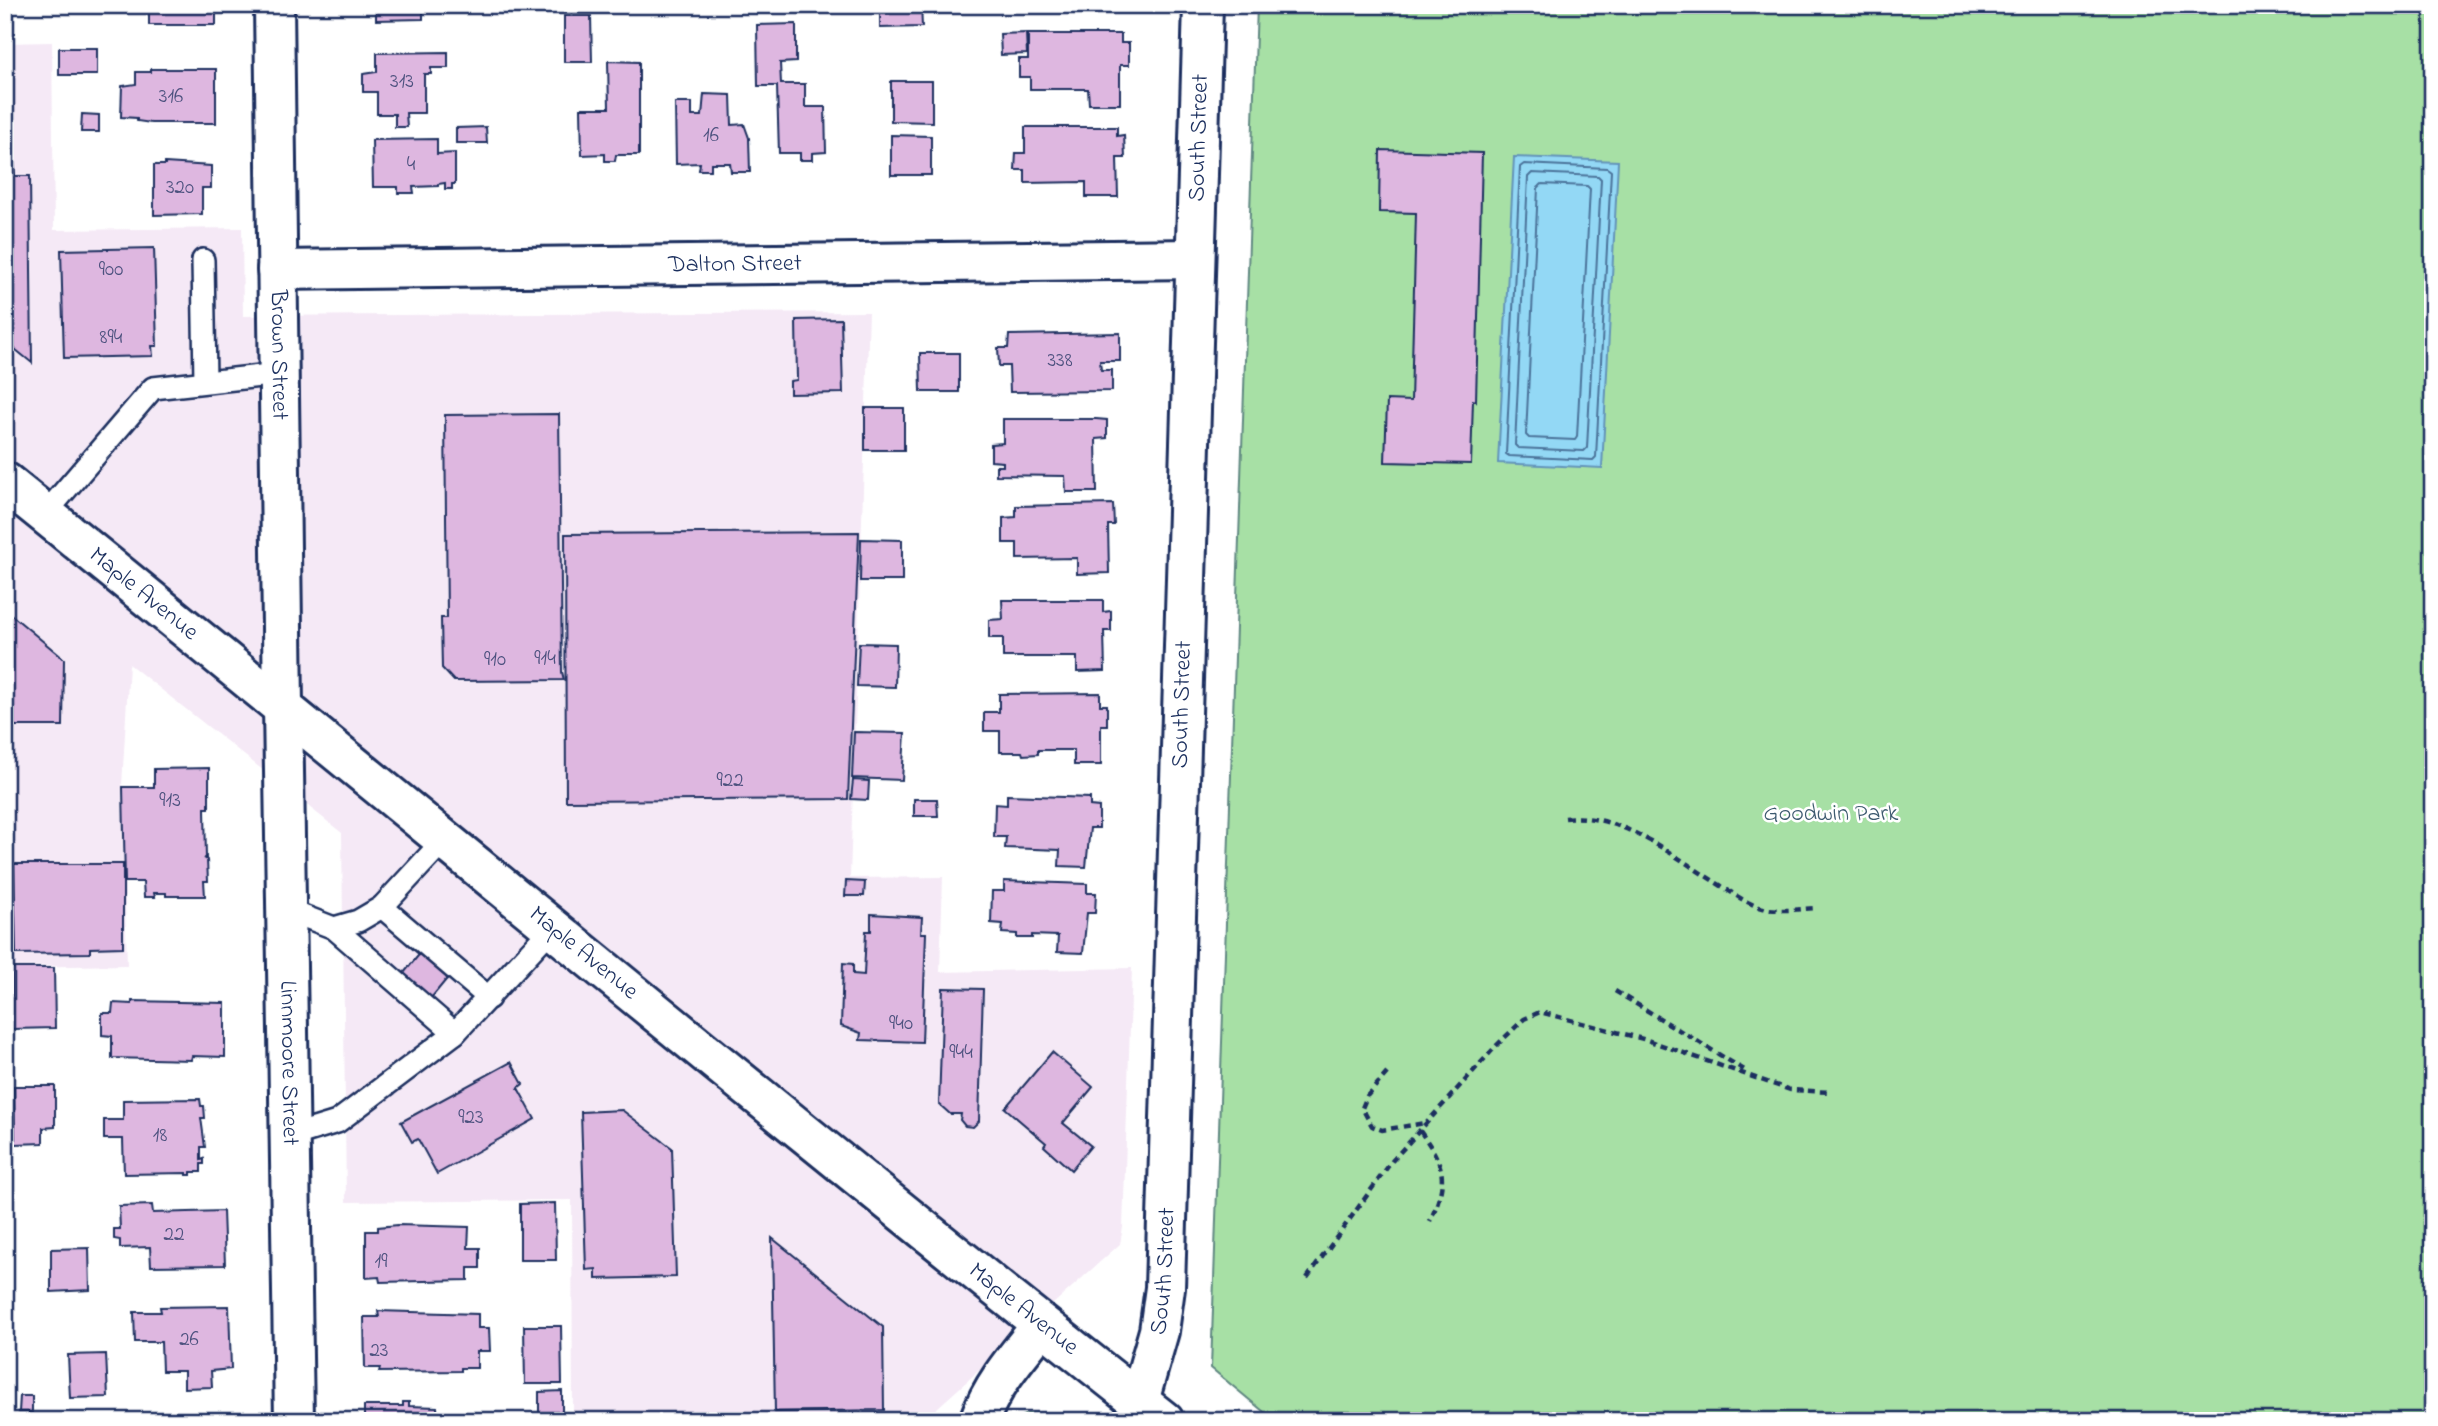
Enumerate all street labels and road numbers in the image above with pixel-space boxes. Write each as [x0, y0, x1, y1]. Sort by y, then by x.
street label: South Street [1180, 73, 1218, 202]
street label: Dalton Street [667, 246, 802, 283]
street label: Brown Street [260, 289, 297, 420]
street label: Maple Avenue [81, 539, 206, 650]
street label: South Street [1163, 640, 1202, 769]
street label: Maple Avenue [521, 898, 646, 1009]
street label: Linnmoore Street [270, 980, 307, 1146]
street label: South Street [1141, 1207, 1185, 1337]
street label: Maple Avenue [961, 1254, 1086, 1364]

